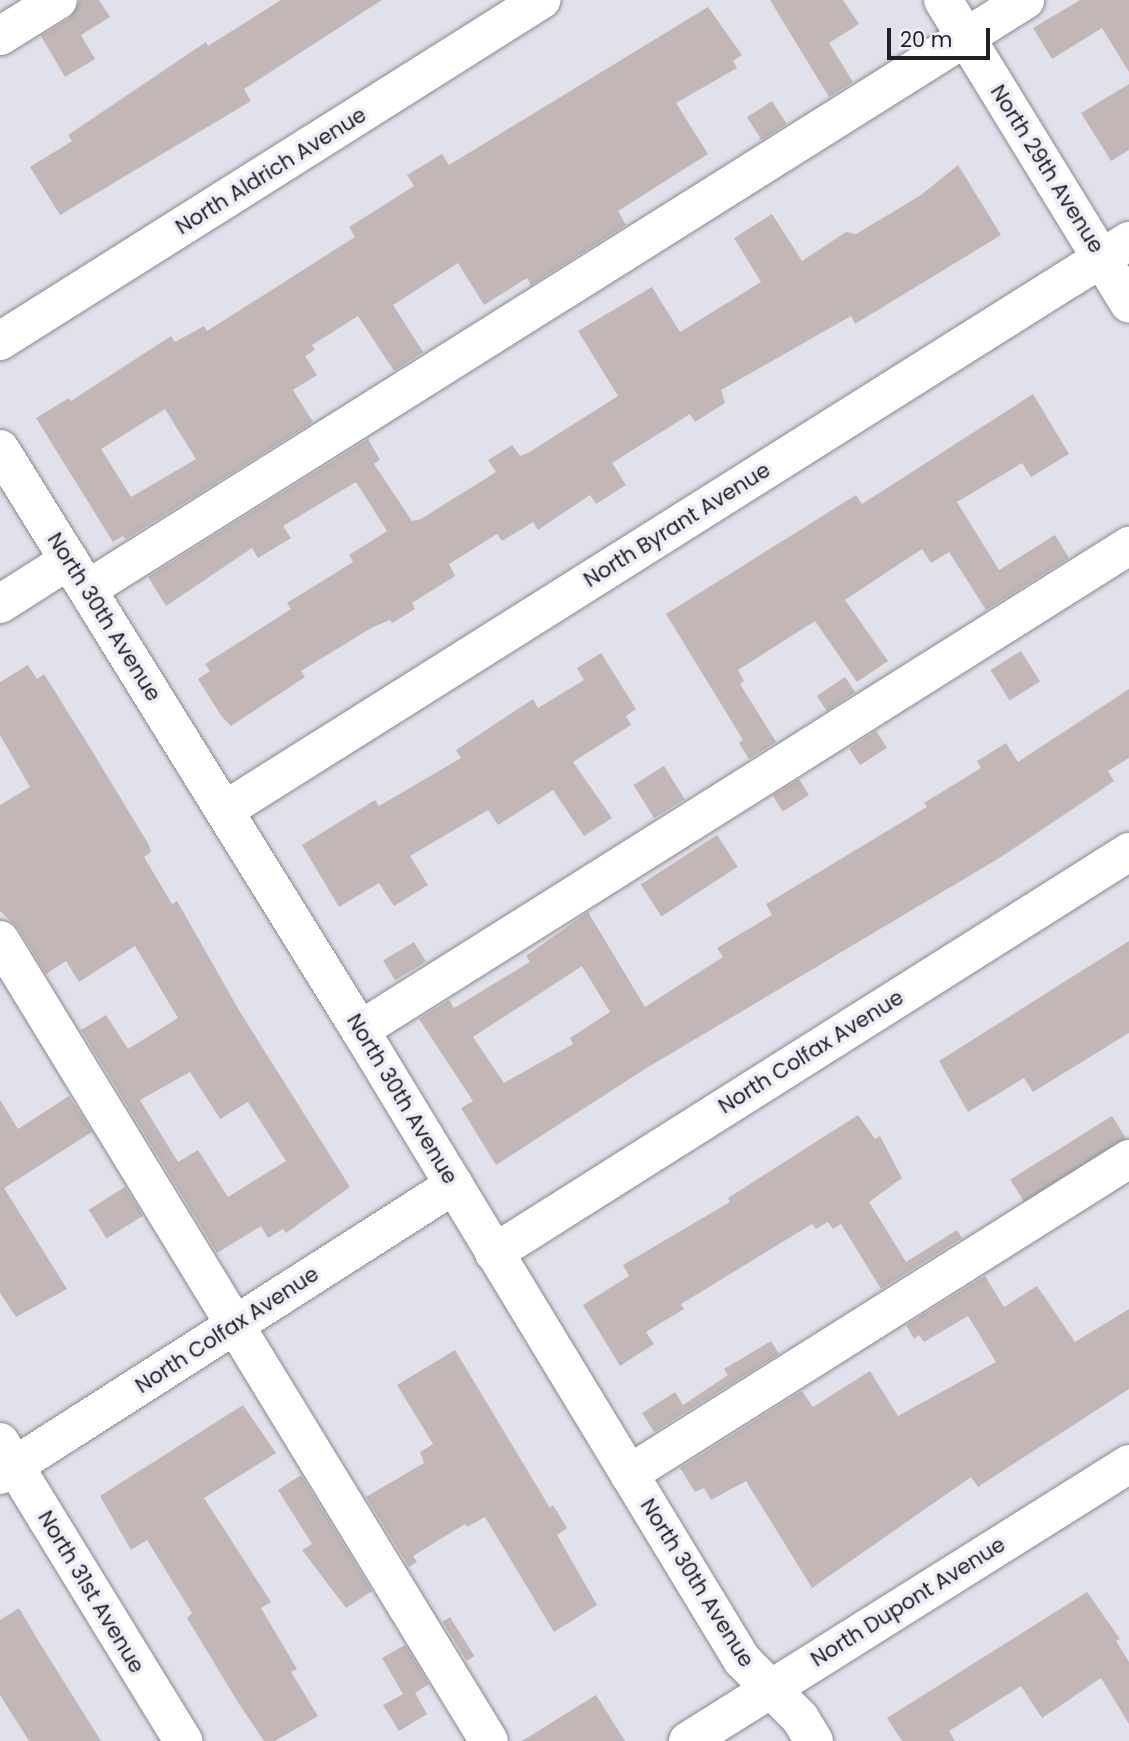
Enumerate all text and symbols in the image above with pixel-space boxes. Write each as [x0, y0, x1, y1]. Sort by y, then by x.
scale bar [891, 14, 994, 58]
text: 20 m [900, 25, 953, 54]
street label: North 29th Avenue [985, 80, 1109, 258]
street label: North Aldrich Avenue [171, 102, 371, 240]
street label: North Byrant Avenue [579, 457, 775, 593]
street label: North 30th Avenue [42, 528, 166, 706]
street label: North Colfax Avenue [714, 985, 908, 1119]
street label: North 30th Avenue [341, 1009, 463, 1189]
street label: North Colfax Avenue [131, 1261, 323, 1399]
street label: North 30th Avenue [635, 1494, 759, 1672]
street label: North 31st Avenue [33, 1506, 149, 1678]
street label: North Dupont Avenue [806, 1532, 1010, 1672]

